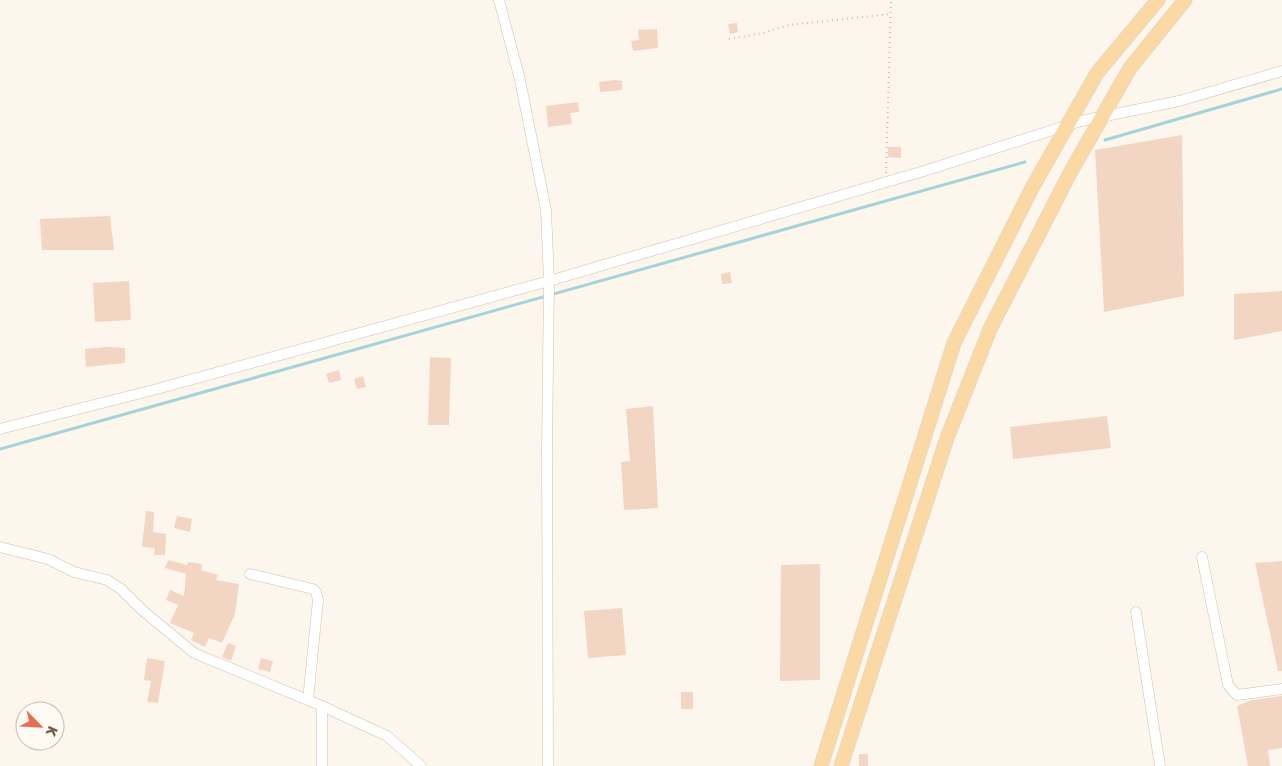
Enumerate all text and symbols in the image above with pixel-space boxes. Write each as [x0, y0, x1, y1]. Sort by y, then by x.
north arrow [15, 701, 65, 751]
text: K [41, 723, 61, 739]

